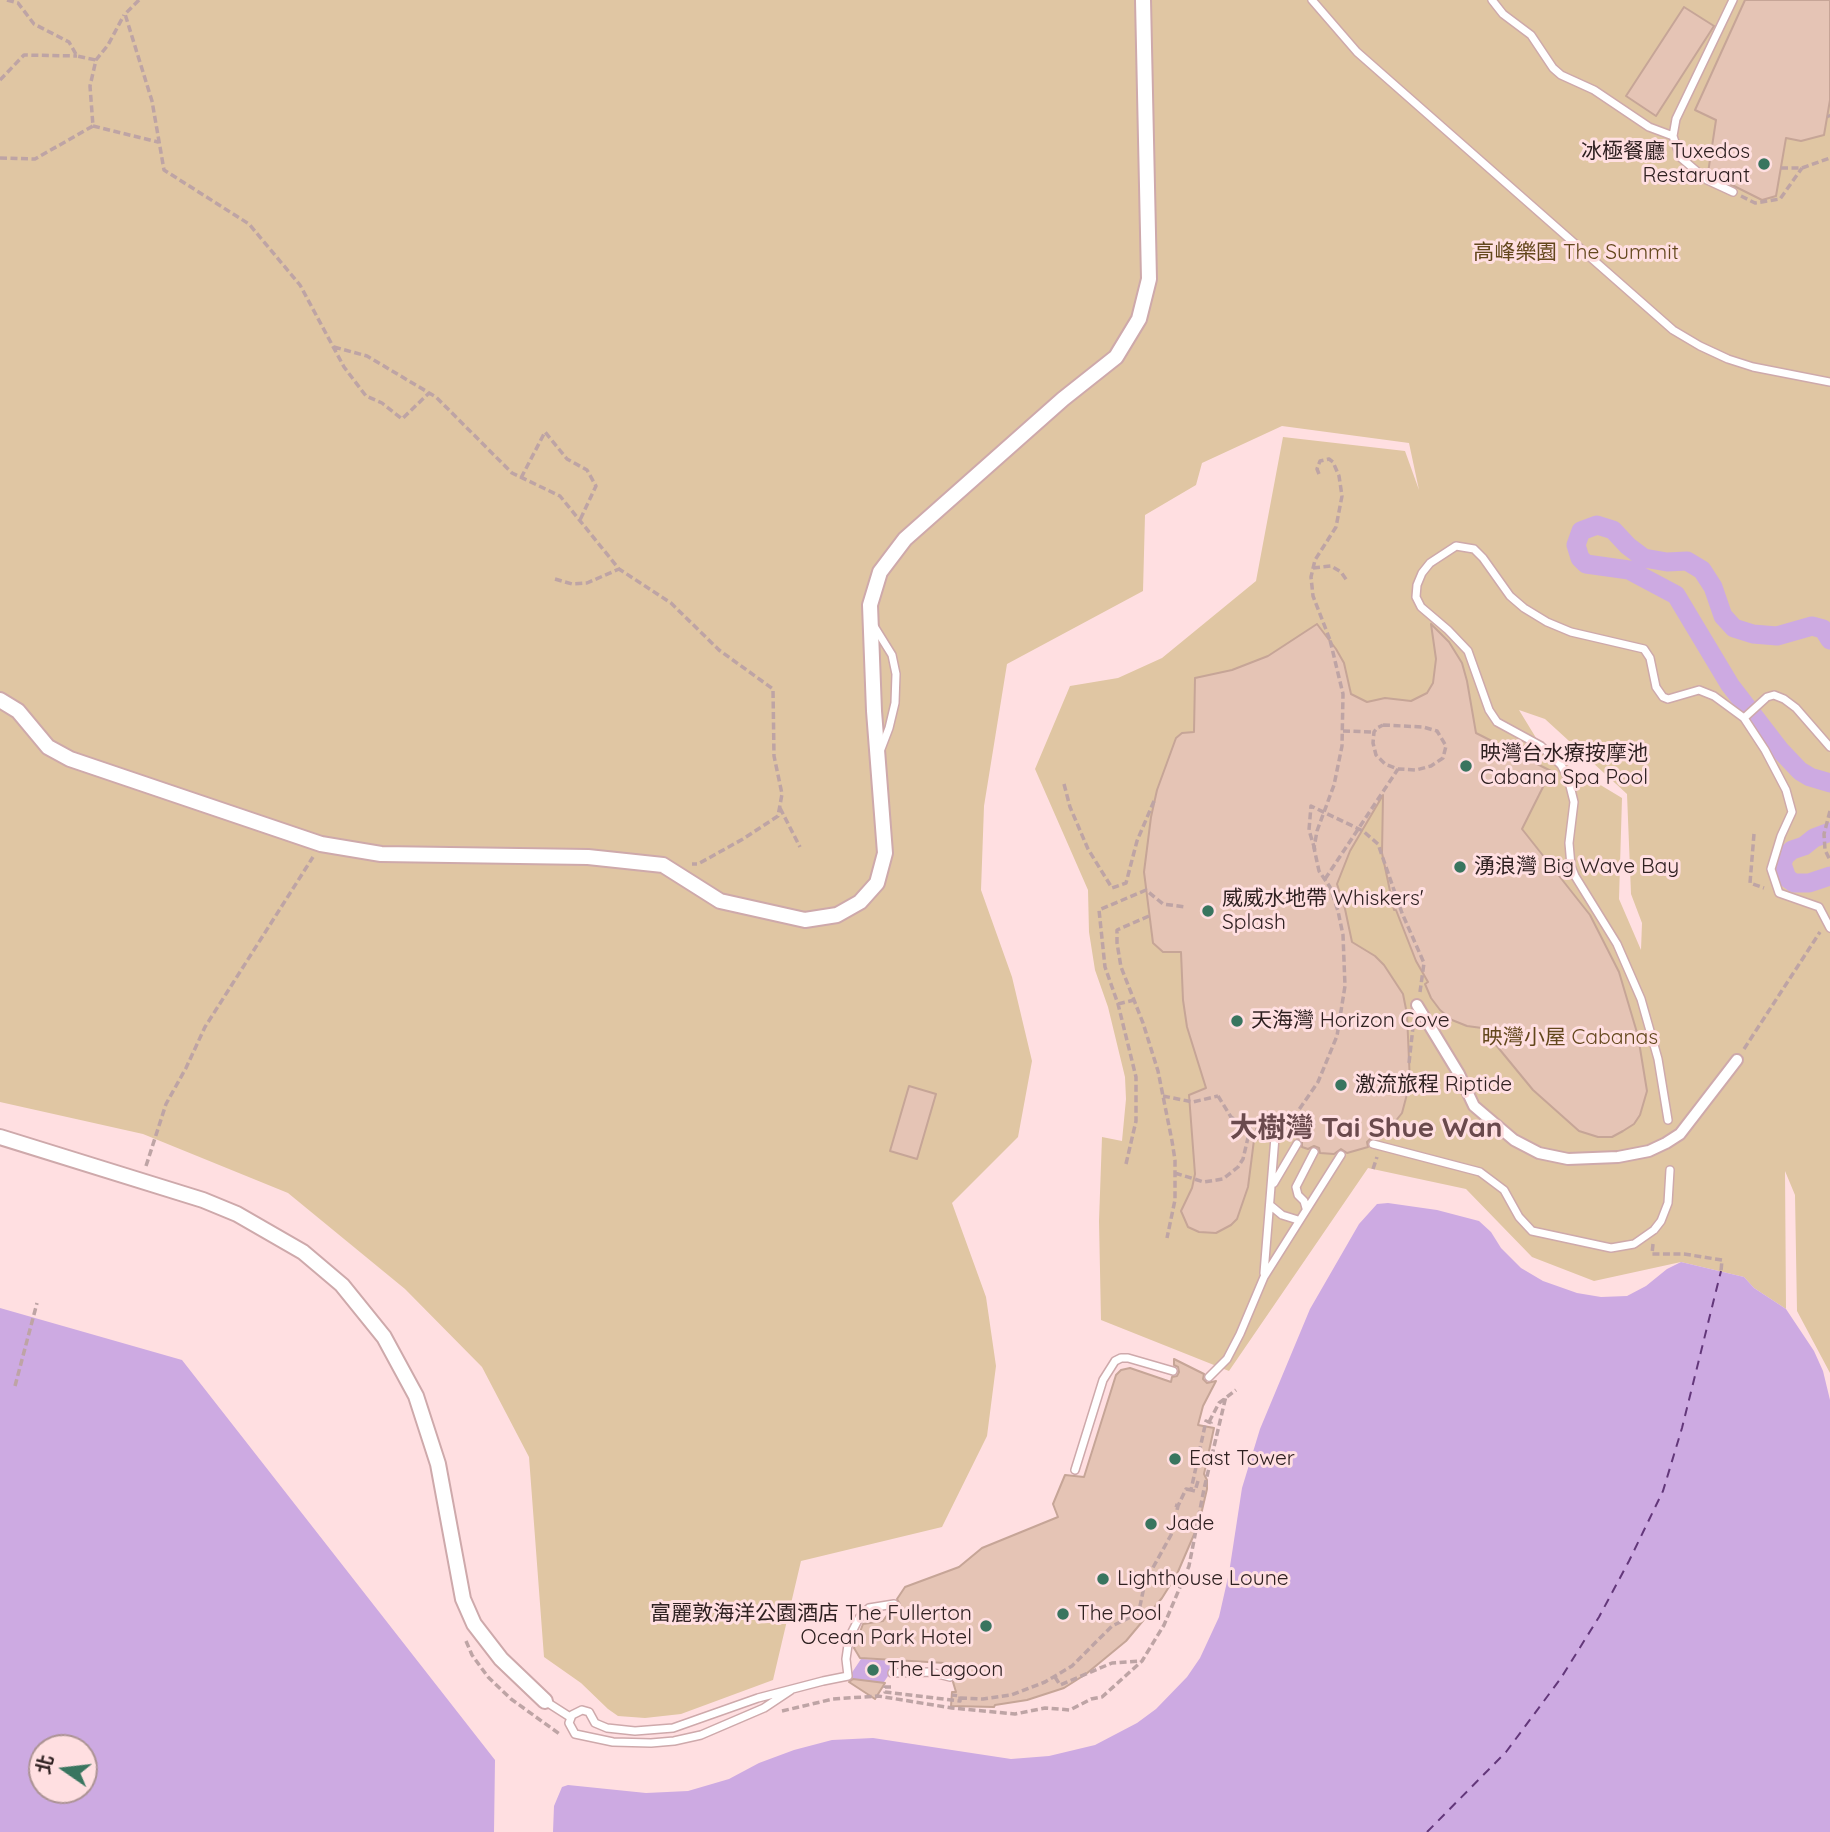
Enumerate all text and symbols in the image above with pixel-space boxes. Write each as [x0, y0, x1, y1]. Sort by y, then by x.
place label: 冰極餐廳 Tuxedos Restaruant [1581, 139, 1750, 189]
marker: 冰極餐廳 Tuxedos Restaruant [1756, 156, 1772, 172]
park label: 高峰樂園 The Summit [1473, 240, 1679, 266]
place label: 映灣台水療按摩池 Cabana Spa Pool [1480, 741, 1648, 791]
marker: 映灣台水療按摩池 Cabana Spa Pool [1458, 758, 1474, 774]
place label: 湧浪灣 Big Wave Bay [1474, 854, 1679, 880]
marker: 湧浪灣 Big Wave Bay [1452, 859, 1468, 875]
place label: 威威水地帶 Whiskers' Splash [1222, 886, 1424, 936]
marker: 威威水地帶 Whiskers' Splash [1200, 903, 1216, 919]
place label: 天海灣 Horizon Cove [1251, 1008, 1450, 1034]
marker: 天海灣 Horizon Cove [1229, 1013, 1245, 1029]
park label: 映灣小屋 Cabanas [1482, 1025, 1658, 1051]
place label: 激流旅程 Riptide [1355, 1072, 1512, 1098]
marker: 激流旅程 Riptide [1333, 1077, 1349, 1093]
district label: 大樹灣 Tai Shue Wan [1230, 1112, 1502, 1146]
place label: East Tower [1189, 1446, 1295, 1472]
marker: East Tower [1167, 1451, 1183, 1467]
place label: Jade [1165, 1511, 1214, 1537]
marker: Jade [1143, 1516, 1159, 1532]
place label: Lighthouse Loune [1117, 1566, 1289, 1592]
marker: Lighthouse Loune [1095, 1571, 1111, 1587]
place label: 富麗敦海洋公園酒店 The Fullerton Ocean Park Hotel [650, 1601, 972, 1651]
place label: The Pool [1077, 1601, 1162, 1627]
marker: The Pool [1055, 1606, 1071, 1622]
marker: 富麗敦海洋公園酒店 The Fullerton Ocean Park Hotel [978, 1618, 994, 1634]
place label: The Lagoon [887, 1657, 1003, 1683]
marker: The Lagoon [865, 1662, 881, 1678]
north arrow [28, 1734, 98, 1804]
text: 北 [31, 1752, 59, 1777]

